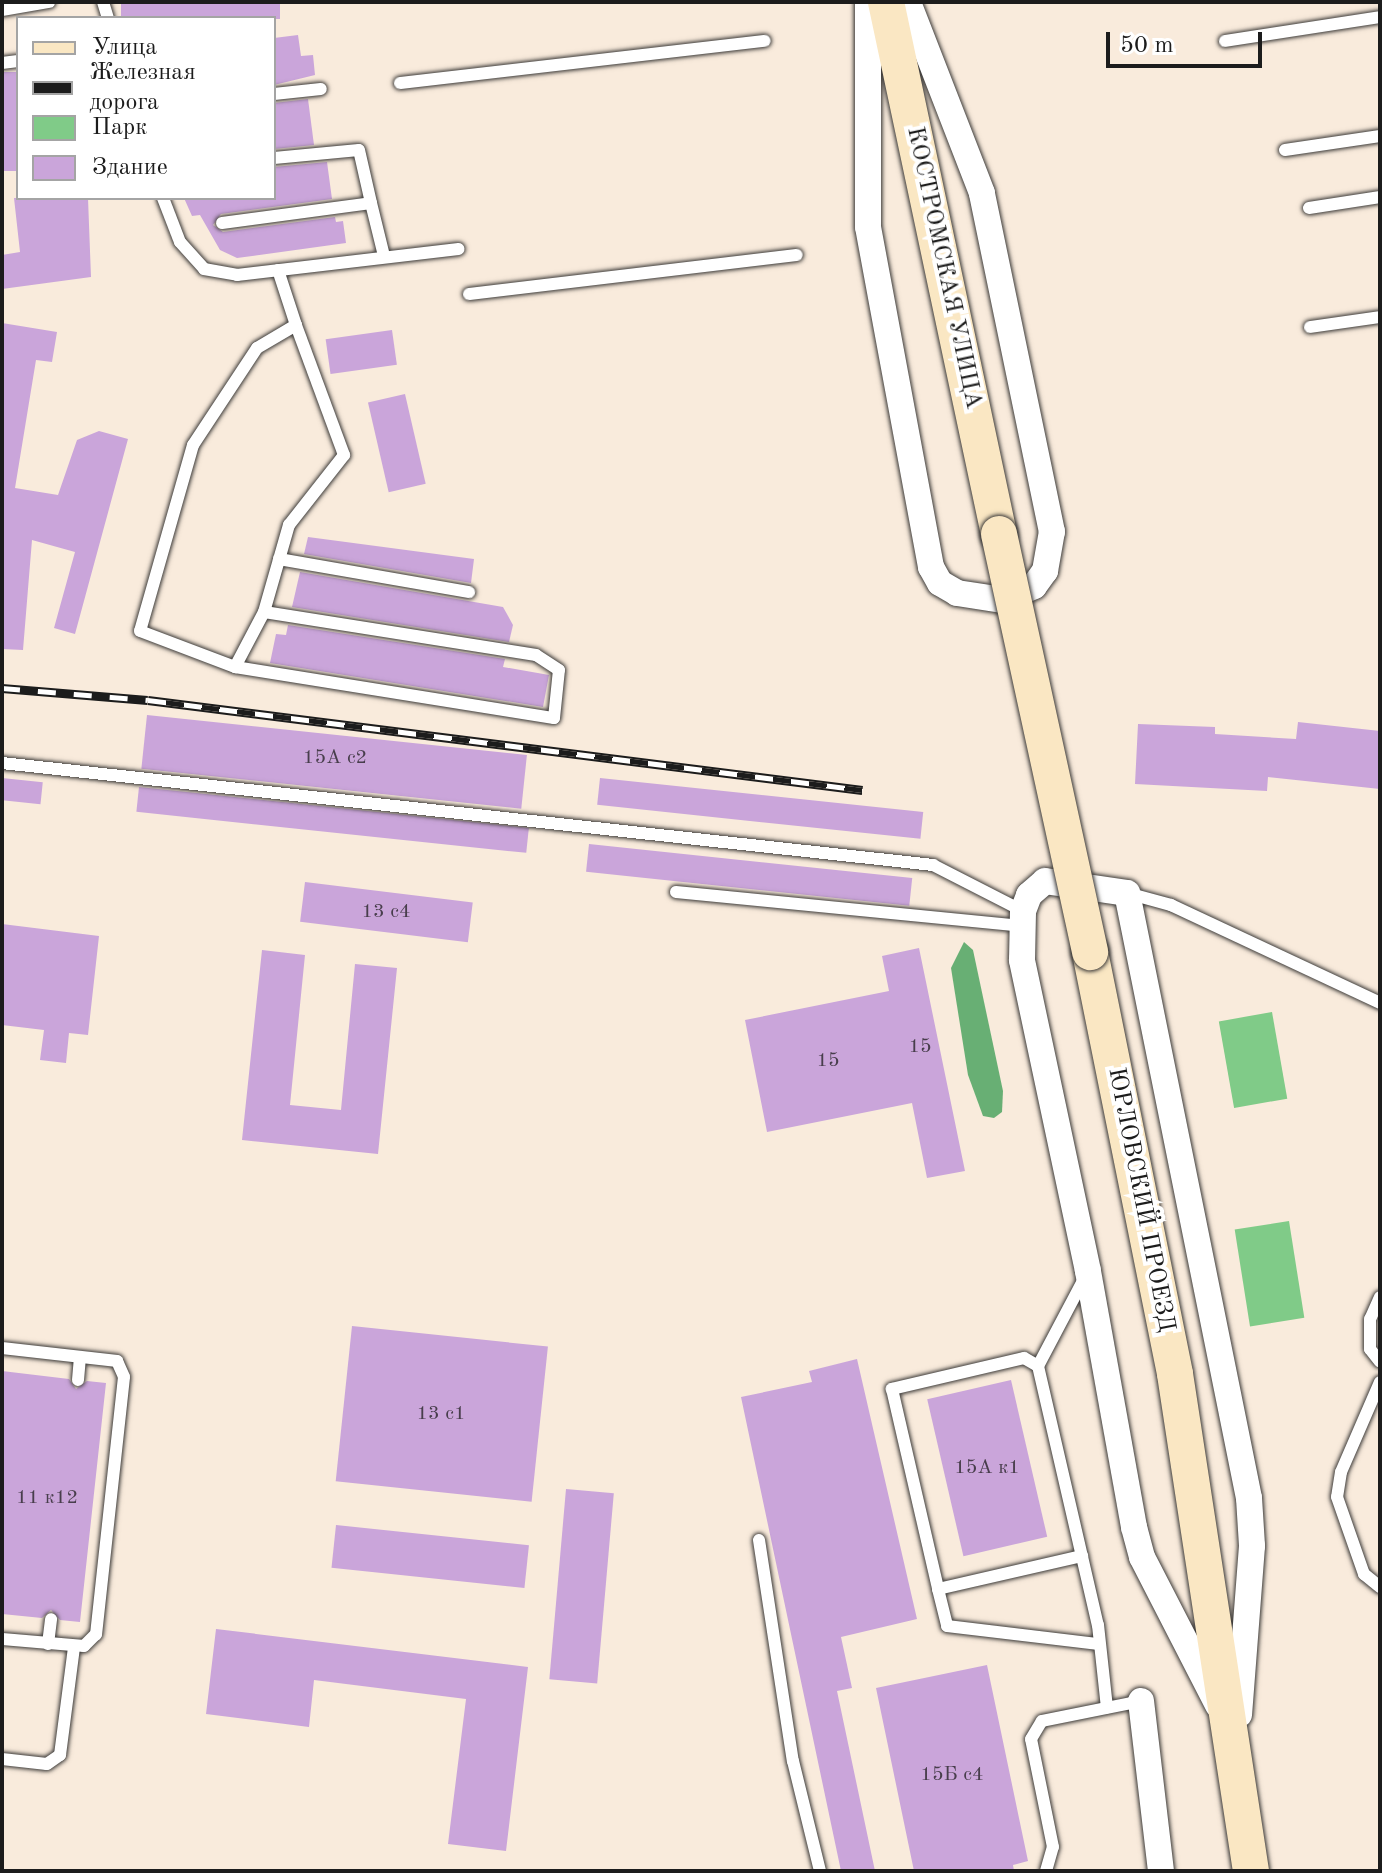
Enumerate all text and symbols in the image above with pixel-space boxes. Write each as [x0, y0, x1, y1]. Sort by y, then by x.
legend [16, 16, 276, 200]
scale bar [1110, 16, 1266, 66]
text: 50 m [1120, 34, 1174, 58]
text: Улица [92, 36, 157, 60]
text: Железная дорога [89, 61, 196, 115]
text: Парк [92, 116, 147, 140]
street label: КОСТРОМСКАЯ УЛИЦА [899, 124, 987, 412]
text: Здание [92, 156, 168, 180]
house number: 15А с2 [303, 746, 367, 770]
house number: 13 с4 [361, 900, 411, 924]
house number: 15 [908, 1035, 932, 1059]
house number: 15 [816, 1049, 840, 1073]
street label: ЮРЛОВСКИЙ ПРОЕЗД [1100, 1065, 1180, 1335]
house number: 13 с1 [416, 1402, 466, 1426]
house number: 15А к1 [954, 1456, 1020, 1480]
house number: 11 к12 [16, 1486, 78, 1510]
house number: 15Б с4 [920, 1763, 984, 1787]

